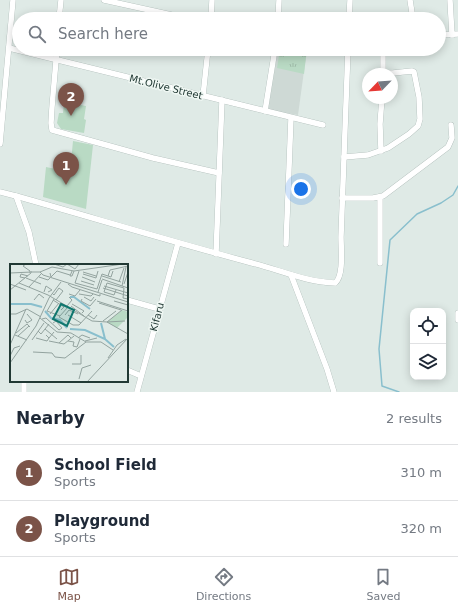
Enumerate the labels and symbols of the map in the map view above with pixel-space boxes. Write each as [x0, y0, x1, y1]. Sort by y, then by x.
north arrow [362, 68, 398, 104]
street label: Mt.Olive Street [128, 73, 204, 101]
pin: 2 [58, 83, 84, 116]
pin: 1 [53, 152, 79, 185]
your location [291, 179, 311, 199]
inset map [10, 264, 128, 382]
street label: Kifaru [148, 301, 166, 333]

